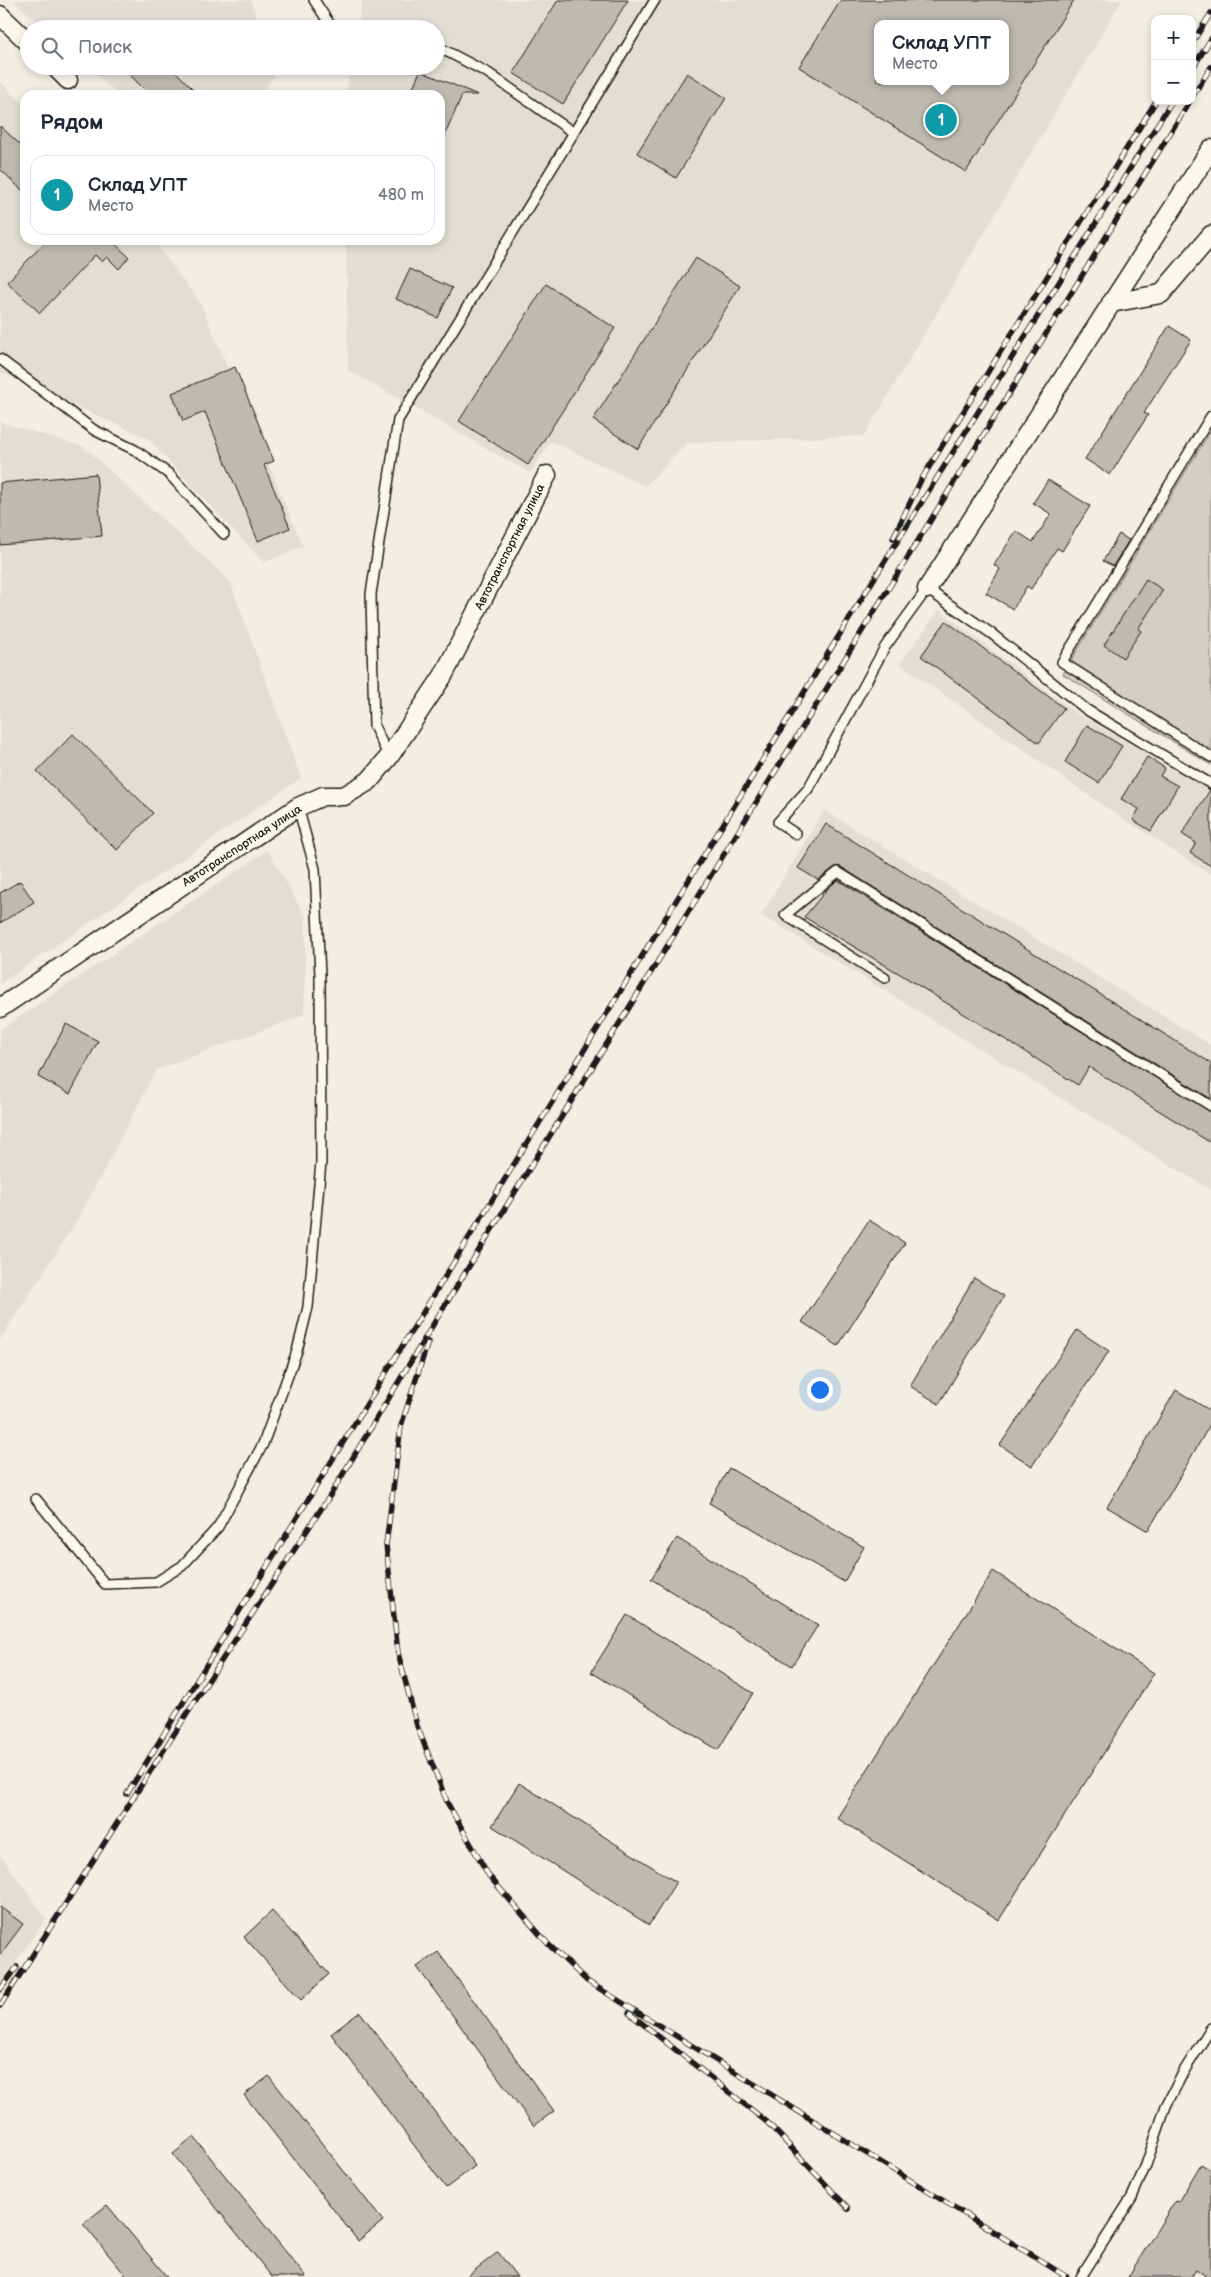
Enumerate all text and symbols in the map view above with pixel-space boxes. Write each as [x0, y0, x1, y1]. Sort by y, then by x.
map controls [1151, 15, 1196, 105]
button: + [1151, 15, 1196, 60]
search box [20, 20, 445, 75]
popup [874, 20, 1009, 85]
text: Склад УПТ [892, 32, 991, 55]
icon: search [38, 34, 66, 62]
text: Поиск [78, 36, 132, 59]
text: Место [892, 55, 938, 74]
button: − [1151, 60, 1196, 105]
pin: 1 [925, 101, 957, 139]
text: Рядом [40, 110, 103, 135]
text: Склад УПТ [88, 174, 187, 197]
text: 1 [54, 186, 60, 205]
text: 480 m [378, 186, 424, 205]
text: Место [88, 197, 134, 216]
street label: Автотранспортная улица [471, 482, 548, 613]
street label: Автотранспортная улица [179, 802, 305, 891]
your location [807, 1377, 833, 1403]

